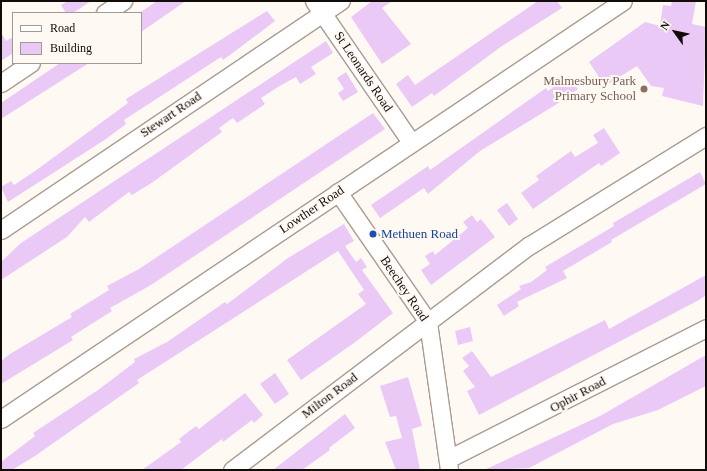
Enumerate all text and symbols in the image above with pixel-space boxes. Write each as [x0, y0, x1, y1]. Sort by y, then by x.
legend [12, 12, 142, 64]
north arrow [655, 12, 695, 52]
text: N [658, 19, 672, 32]
text: Road [50, 21, 75, 35]
street label: St Leonards Road [330, 29, 396, 115]
text: Building [50, 41, 92, 55]
place label: Malmesbury Park Primary School [543, 74, 636, 105]
marker: Malmesbury Park Primary School [639, 84, 649, 94]
street label: Stewart Road [137, 89, 205, 141]
street label: Lowther Road [277, 183, 347, 237]
place label: Methuen Road [381, 226, 458, 242]
marker: Methuen Road [368, 229, 378, 239]
street label: Beechey Road [376, 253, 432, 325]
street label: Milton Road [299, 370, 361, 422]
street label: Ophir Road [547, 374, 609, 416]

